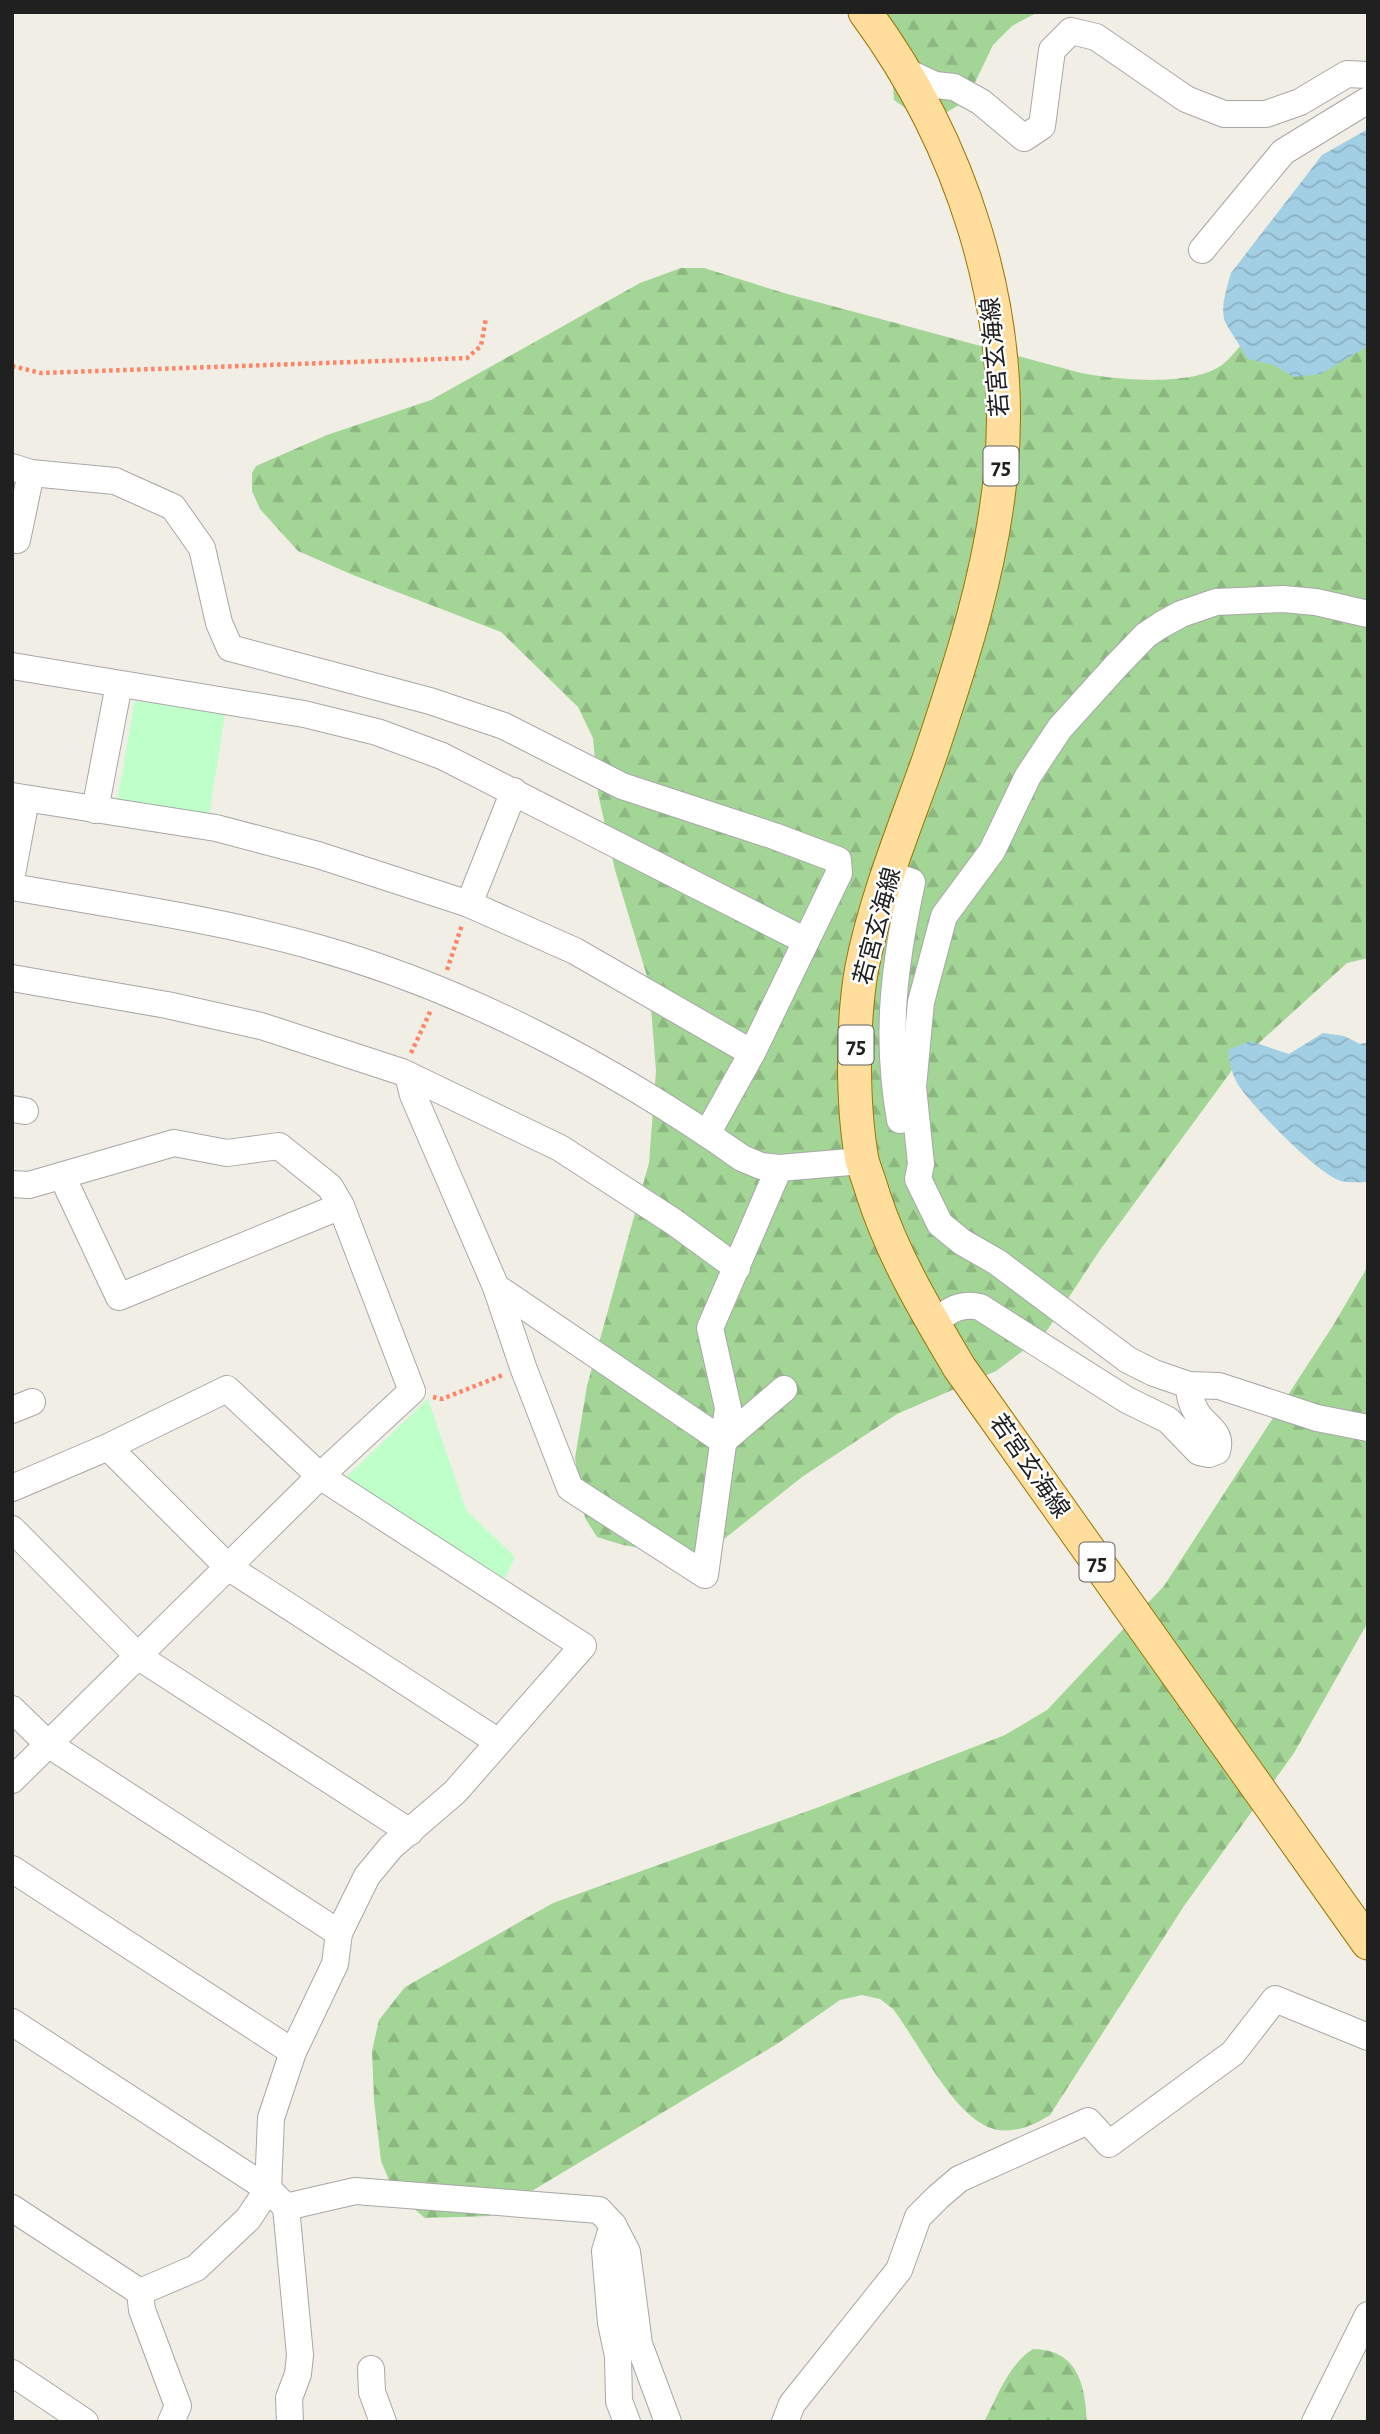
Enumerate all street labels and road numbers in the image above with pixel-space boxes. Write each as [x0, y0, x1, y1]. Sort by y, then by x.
street label: 若宮玄海線 [977, 296, 1013, 418]
road number: 75 [984, 446, 1018, 486]
street label: 若宮玄海線 [849, 865, 905, 987]
road number: 75 [838, 1026, 874, 1064]
street label: 若宮玄海線 [985, 1409, 1075, 1523]
road number: 75 [1080, 1542, 1114, 1582]

